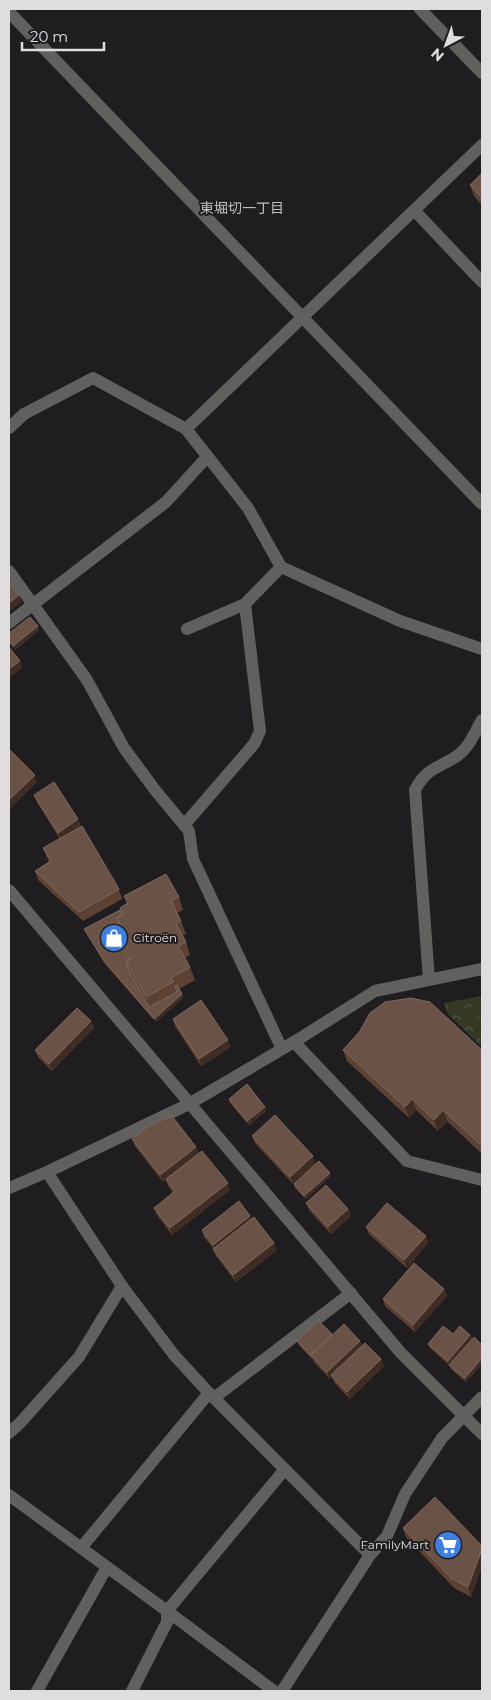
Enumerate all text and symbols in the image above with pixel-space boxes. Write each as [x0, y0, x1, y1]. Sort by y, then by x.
scale bar [22, 20, 105, 52]
north arrow [421, 20, 471, 70]
text: 20 m [30, 27, 68, 46]
text: N [427, 44, 448, 65]
district label: 東堀切一丁目 [200, 199, 284, 217]
shop icon: Citroën [99, 923, 129, 953]
place label: Citroën [133, 930, 177, 945]
supermarket icon: FamilyMart [433, 1530, 463, 1560]
place label: FamilyMart [361, 1537, 429, 1552]

